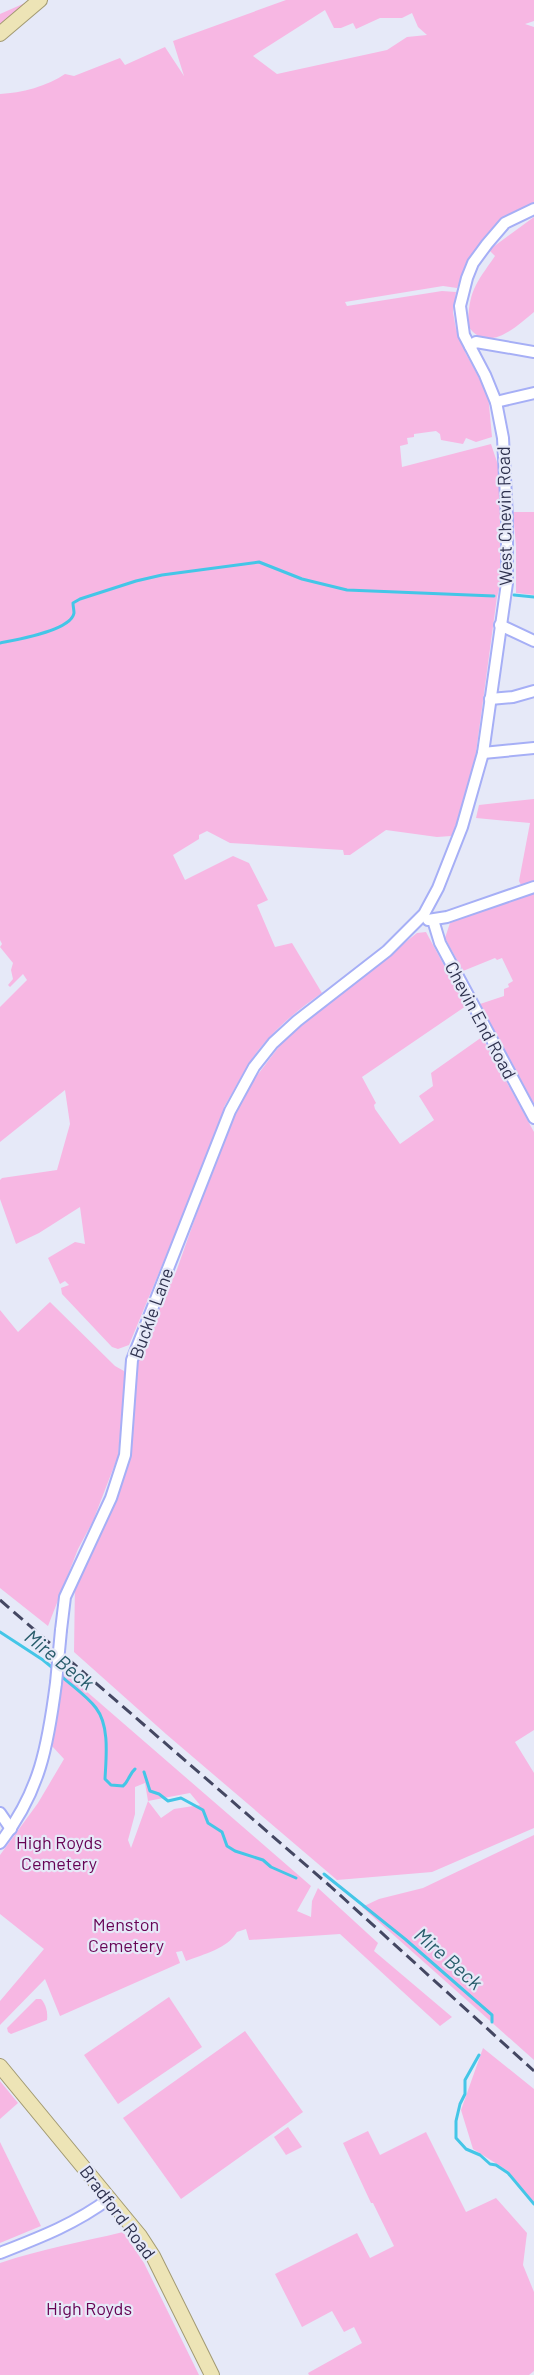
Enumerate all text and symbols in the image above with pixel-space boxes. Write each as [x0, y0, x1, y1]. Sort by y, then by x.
street label: West Chevin Road [492, 446, 516, 586]
street label: Chevin End Road [441, 957, 521, 1083]
street label: Buckle Lane [124, 1265, 178, 1361]
water label: Mire Beck [20, 1624, 100, 1694]
park label: High Royds Cemetery [16, 1831, 102, 1874]
park label: Menston Cemetery [88, 1913, 164, 1956]
water label: Mire Beck [410, 1922, 488, 1994]
street label: Bradford Road [76, 2161, 160, 2263]
park label: High Royds [46, 2297, 132, 2319]

